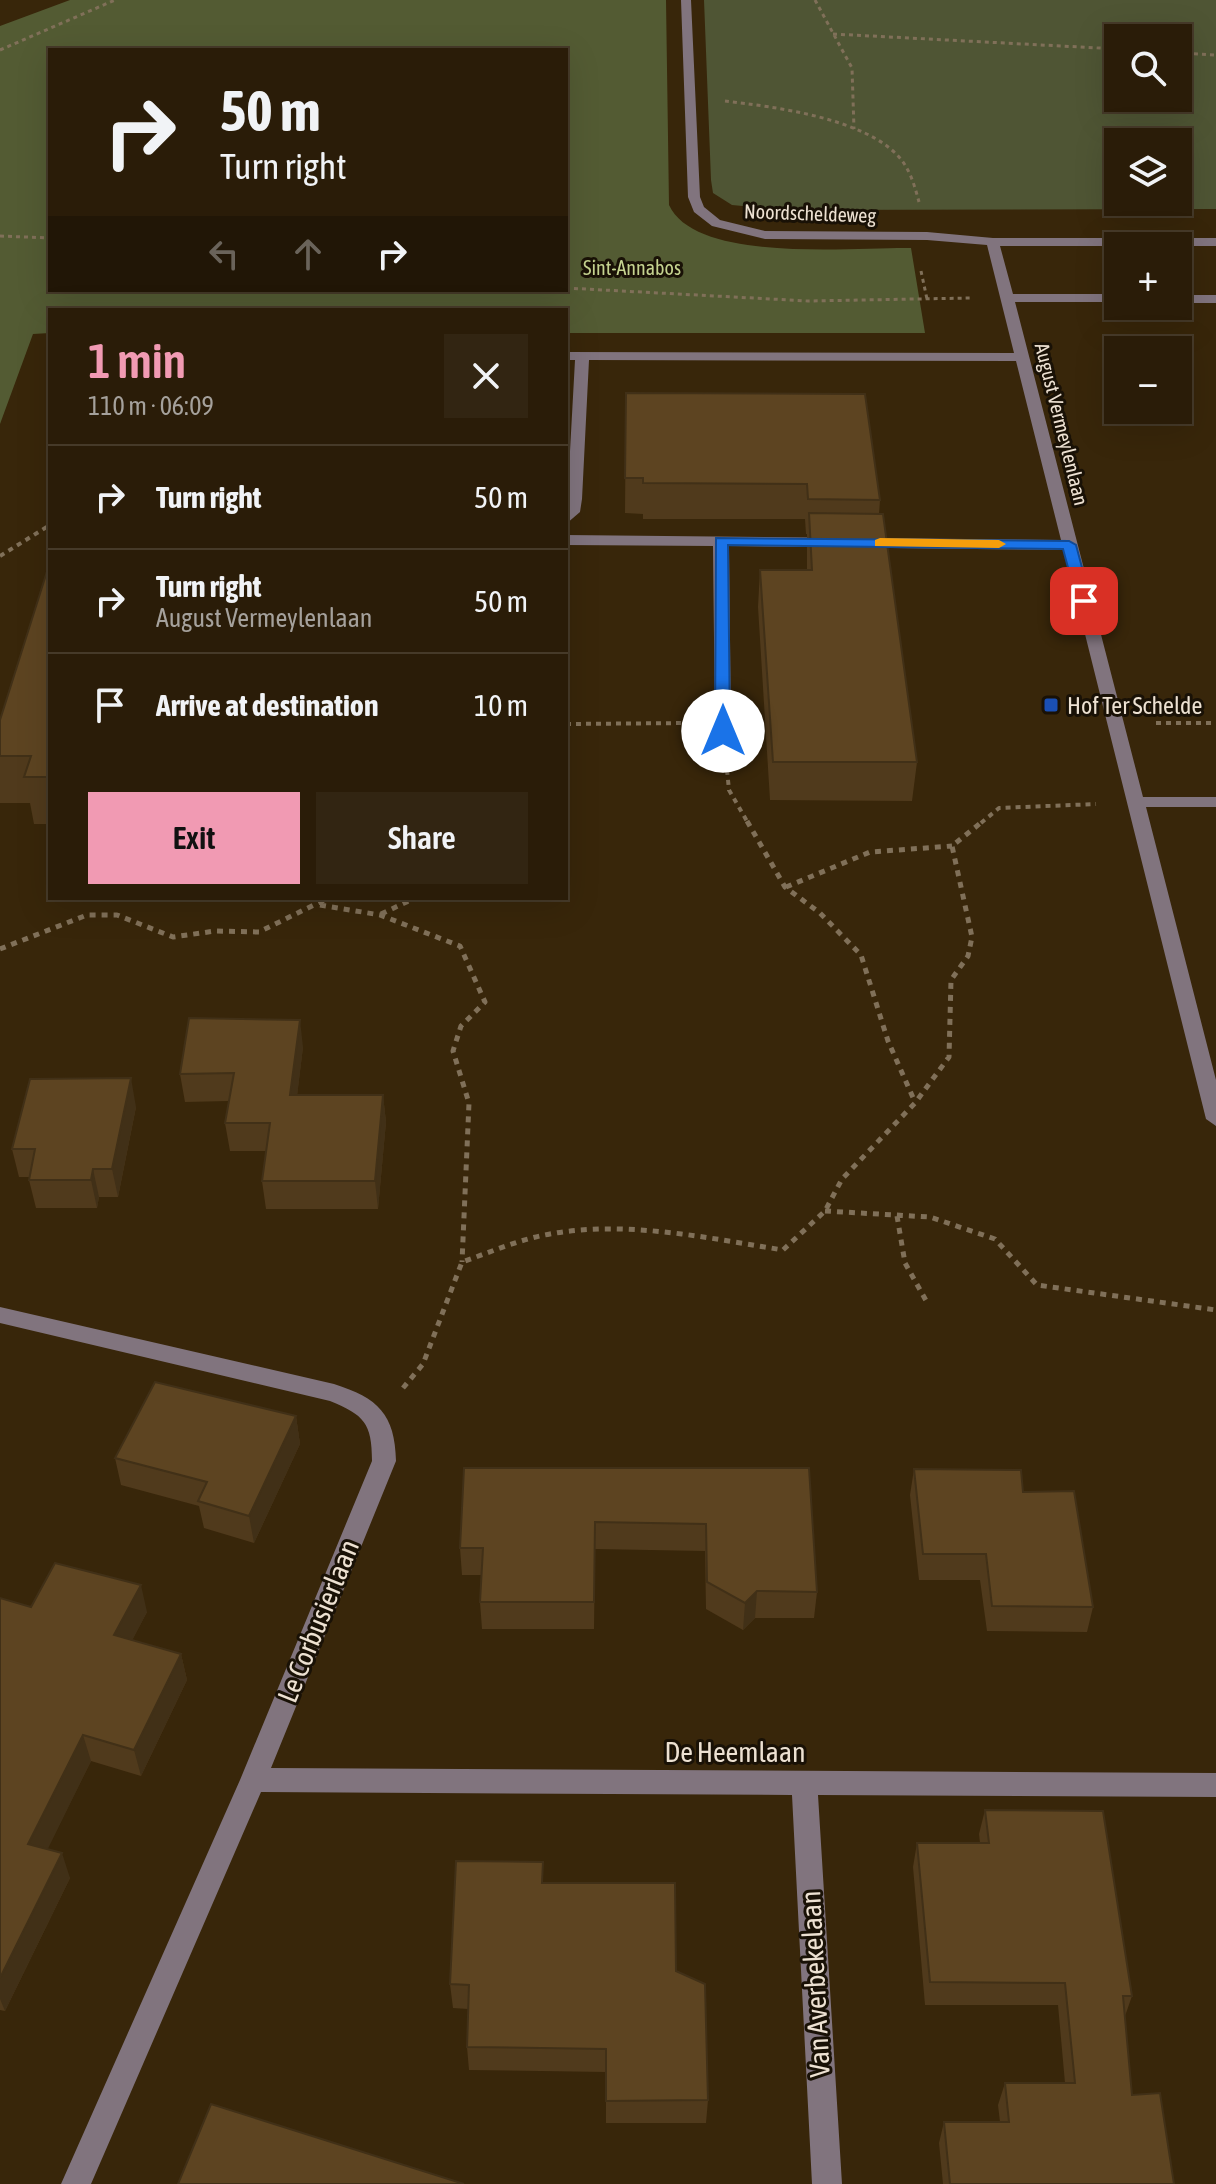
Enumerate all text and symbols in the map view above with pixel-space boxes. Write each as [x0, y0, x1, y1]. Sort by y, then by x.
map controls [1104, 24, 1192, 424]
button: search [1104, 24, 1192, 112]
text: 50 m [220, 79, 321, 143]
icon: right [88, 80, 192, 184]
button: layers [1104, 128, 1192, 216]
text: Turn right [220, 145, 347, 187]
street label: Noordscheldeweg [744, 199, 877, 227]
icon: left [202, 232, 246, 276]
icon: ahead [286, 232, 330, 276]
icon: right [370, 232, 414, 276]
button: + [1104, 232, 1192, 320]
park label: Sint-Annabos [583, 256, 681, 279]
text: 1 min [88, 333, 186, 388]
button: close [444, 334, 528, 418]
button: − [1104, 336, 1192, 424]
street label: August Vermeylenlaan [1031, 340, 1093, 508]
text: 110 m · 06:09 [88, 391, 214, 421]
icon: right [88, 475, 132, 519]
text: Turn right [156, 480, 262, 514]
text: 50 m [474, 480, 528, 514]
pin [1050, 567, 1118, 635]
text: Turn right [156, 569, 262, 603]
icon: right [88, 579, 132, 623]
icon: arrive [1062, 579, 1106, 623]
text: 50 m [474, 584, 528, 618]
text: August Vermeylenlaan [156, 603, 372, 633]
icon: arrive [88, 683, 132, 727]
text: Arrive at destination [156, 688, 378, 722]
text: 10 m [474, 688, 528, 722]
position arrow [681, 689, 765, 773]
place label: Hof Ter Schelde [1067, 692, 1202, 719]
marker: Hof Ter Schelde [1042, 696, 1060, 714]
button: Exit [88, 792, 300, 884]
button: Share [316, 792, 528, 884]
street label: Le Corbusierlaan [271, 1535, 365, 1707]
street label: De Heemlaan [665, 1736, 805, 1768]
street label: Van Averbekelaan [794, 1890, 836, 2078]

